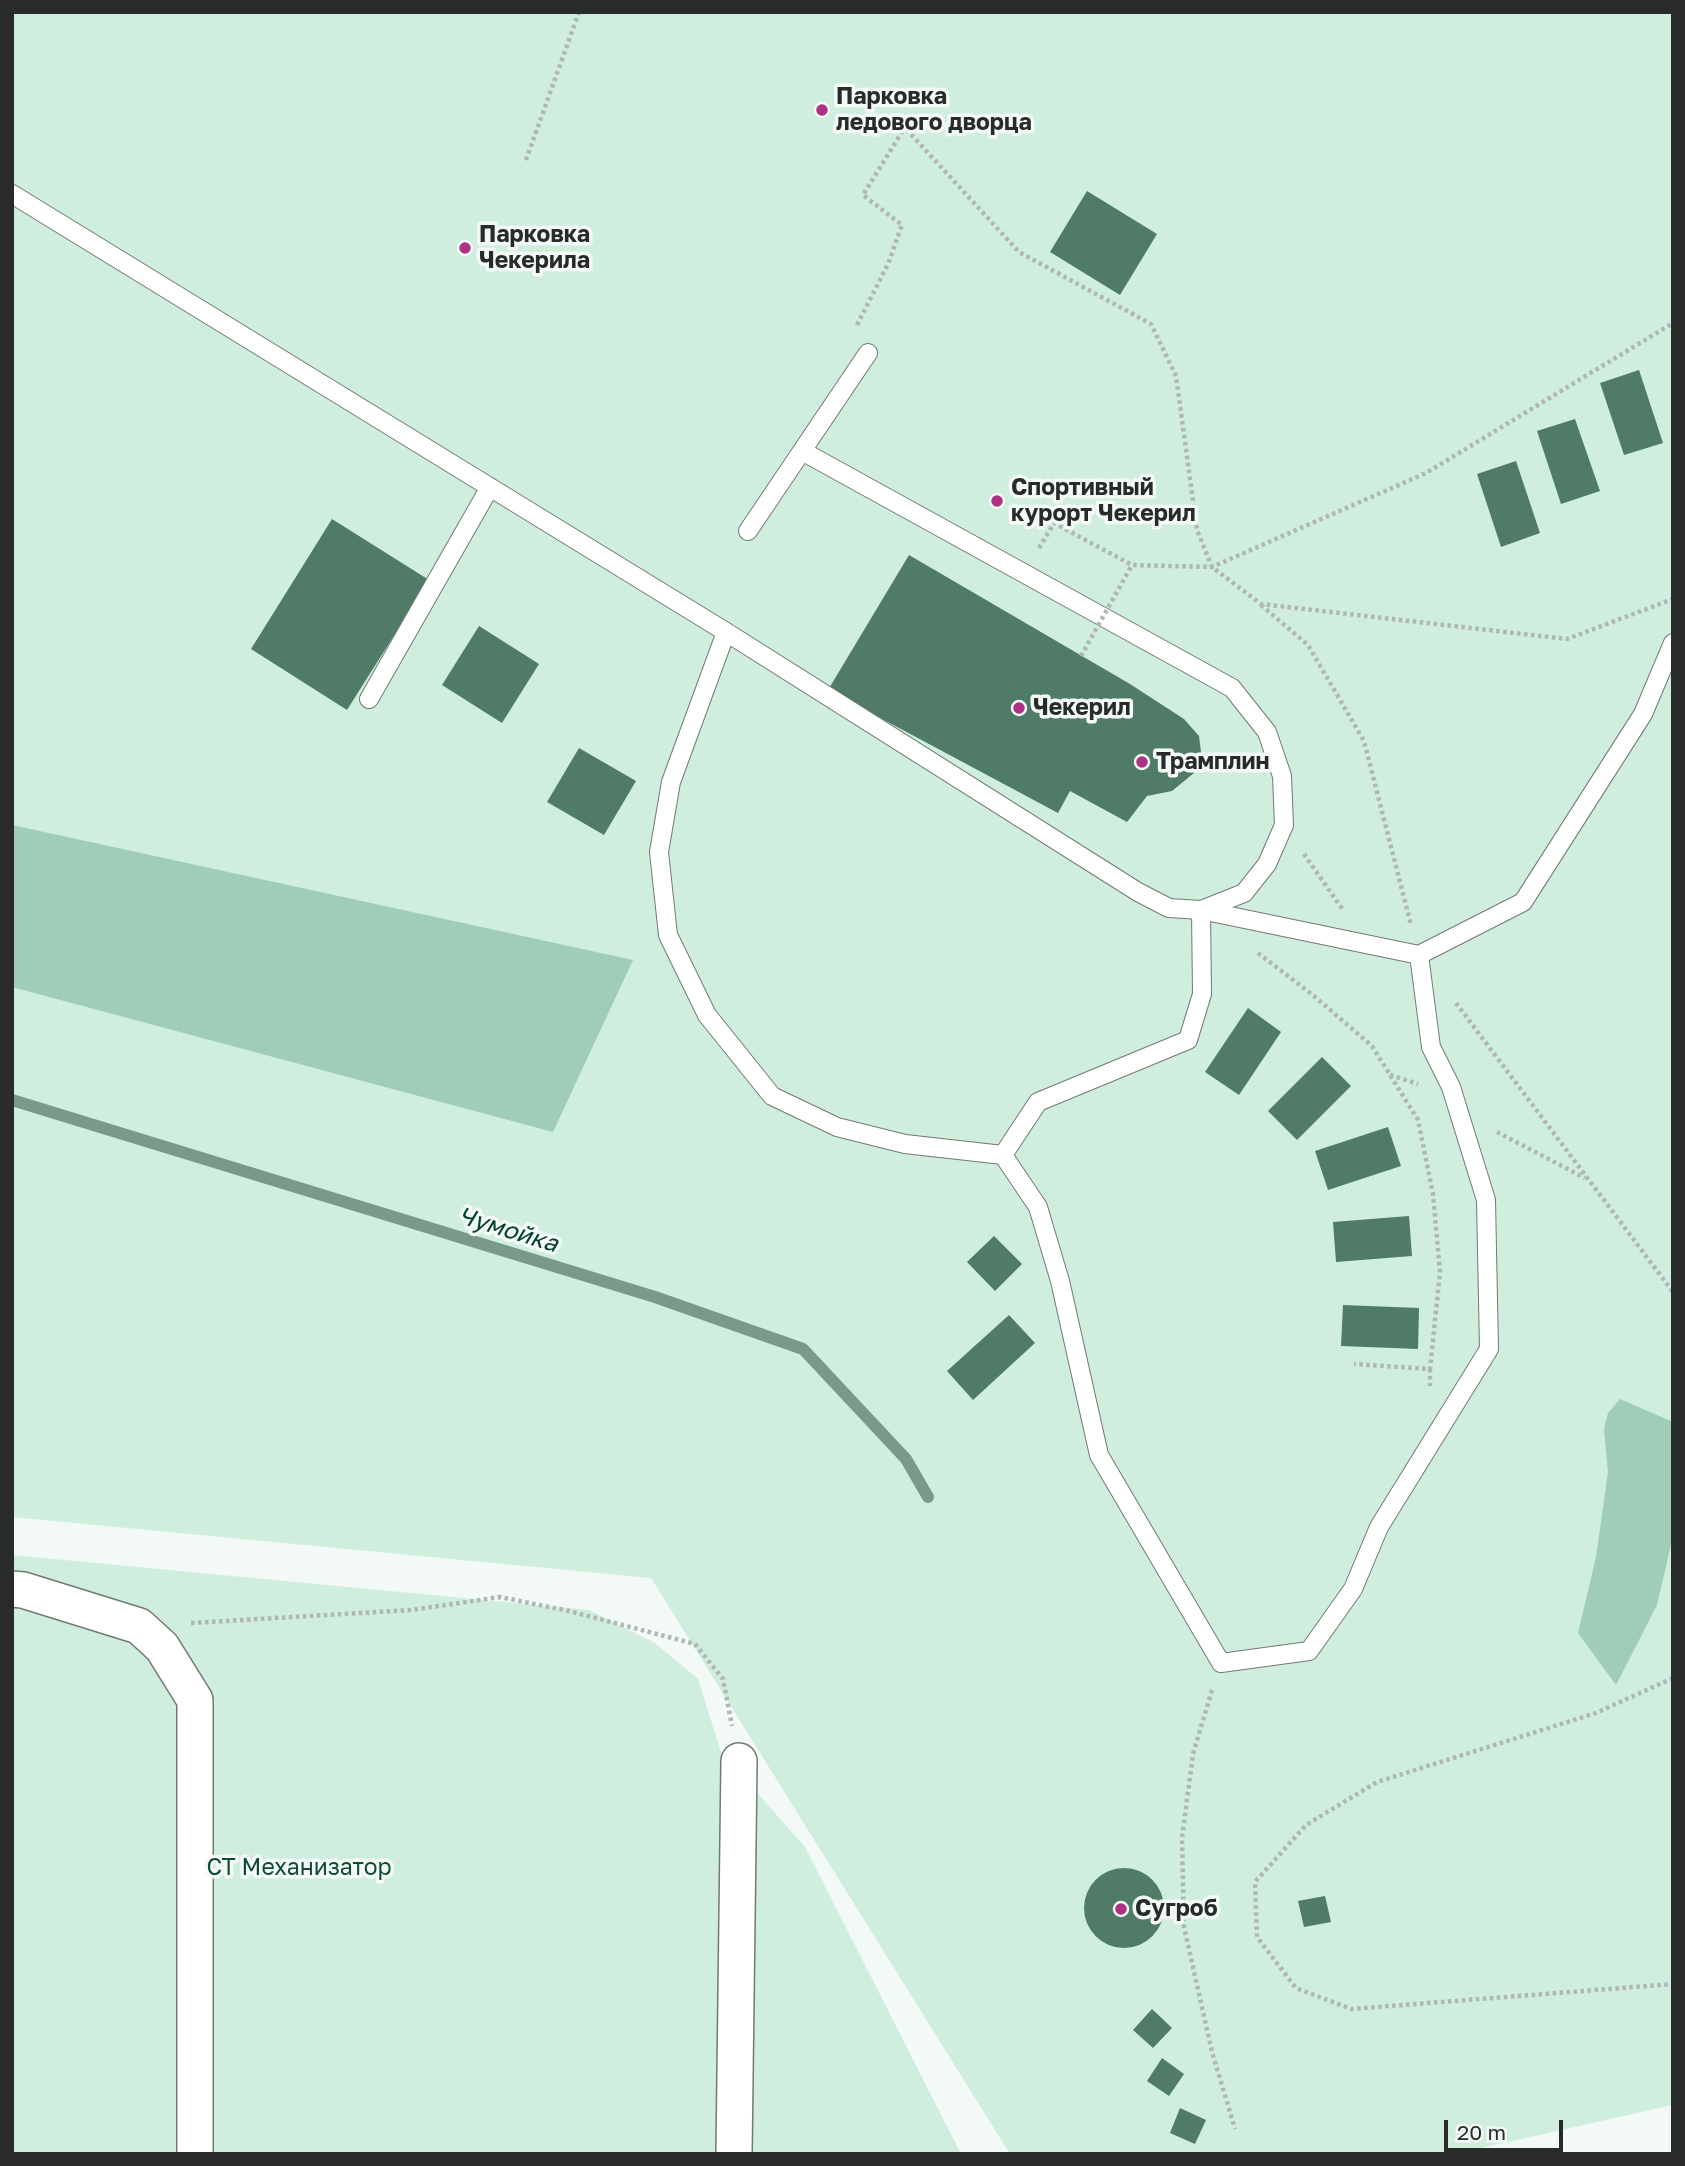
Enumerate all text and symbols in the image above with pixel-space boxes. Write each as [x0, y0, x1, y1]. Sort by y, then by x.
place label: Парковка ледового дворца [836, 83, 1032, 137]
marker: Парковка ледового дворца [814, 102, 830, 118]
place label: Парковка Чекерила [479, 221, 590, 275]
marker: Парковка Чекерила [457, 240, 473, 256]
place label: Спортивный курорт Чекерил [1011, 474, 1196, 528]
marker: Спортивный курорт Чекерил [989, 493, 1005, 509]
place label: Чекерил [1033, 694, 1131, 722]
marker: Чекерил [1011, 700, 1027, 716]
place label: Трамплин [1156, 748, 1270, 776]
marker: Трамплин [1134, 754, 1150, 770]
water label: Чумойка [455, 1201, 561, 1259]
park label: СТ Механизатор [206, 1854, 392, 1882]
place label: Сугроб [1135, 1895, 1218, 1923]
marker: Сугроб [1113, 1901, 1129, 1917]
scale bar [1447, 2106, 1566, 2150]
text: 20 m [1457, 2119, 1506, 2145]

